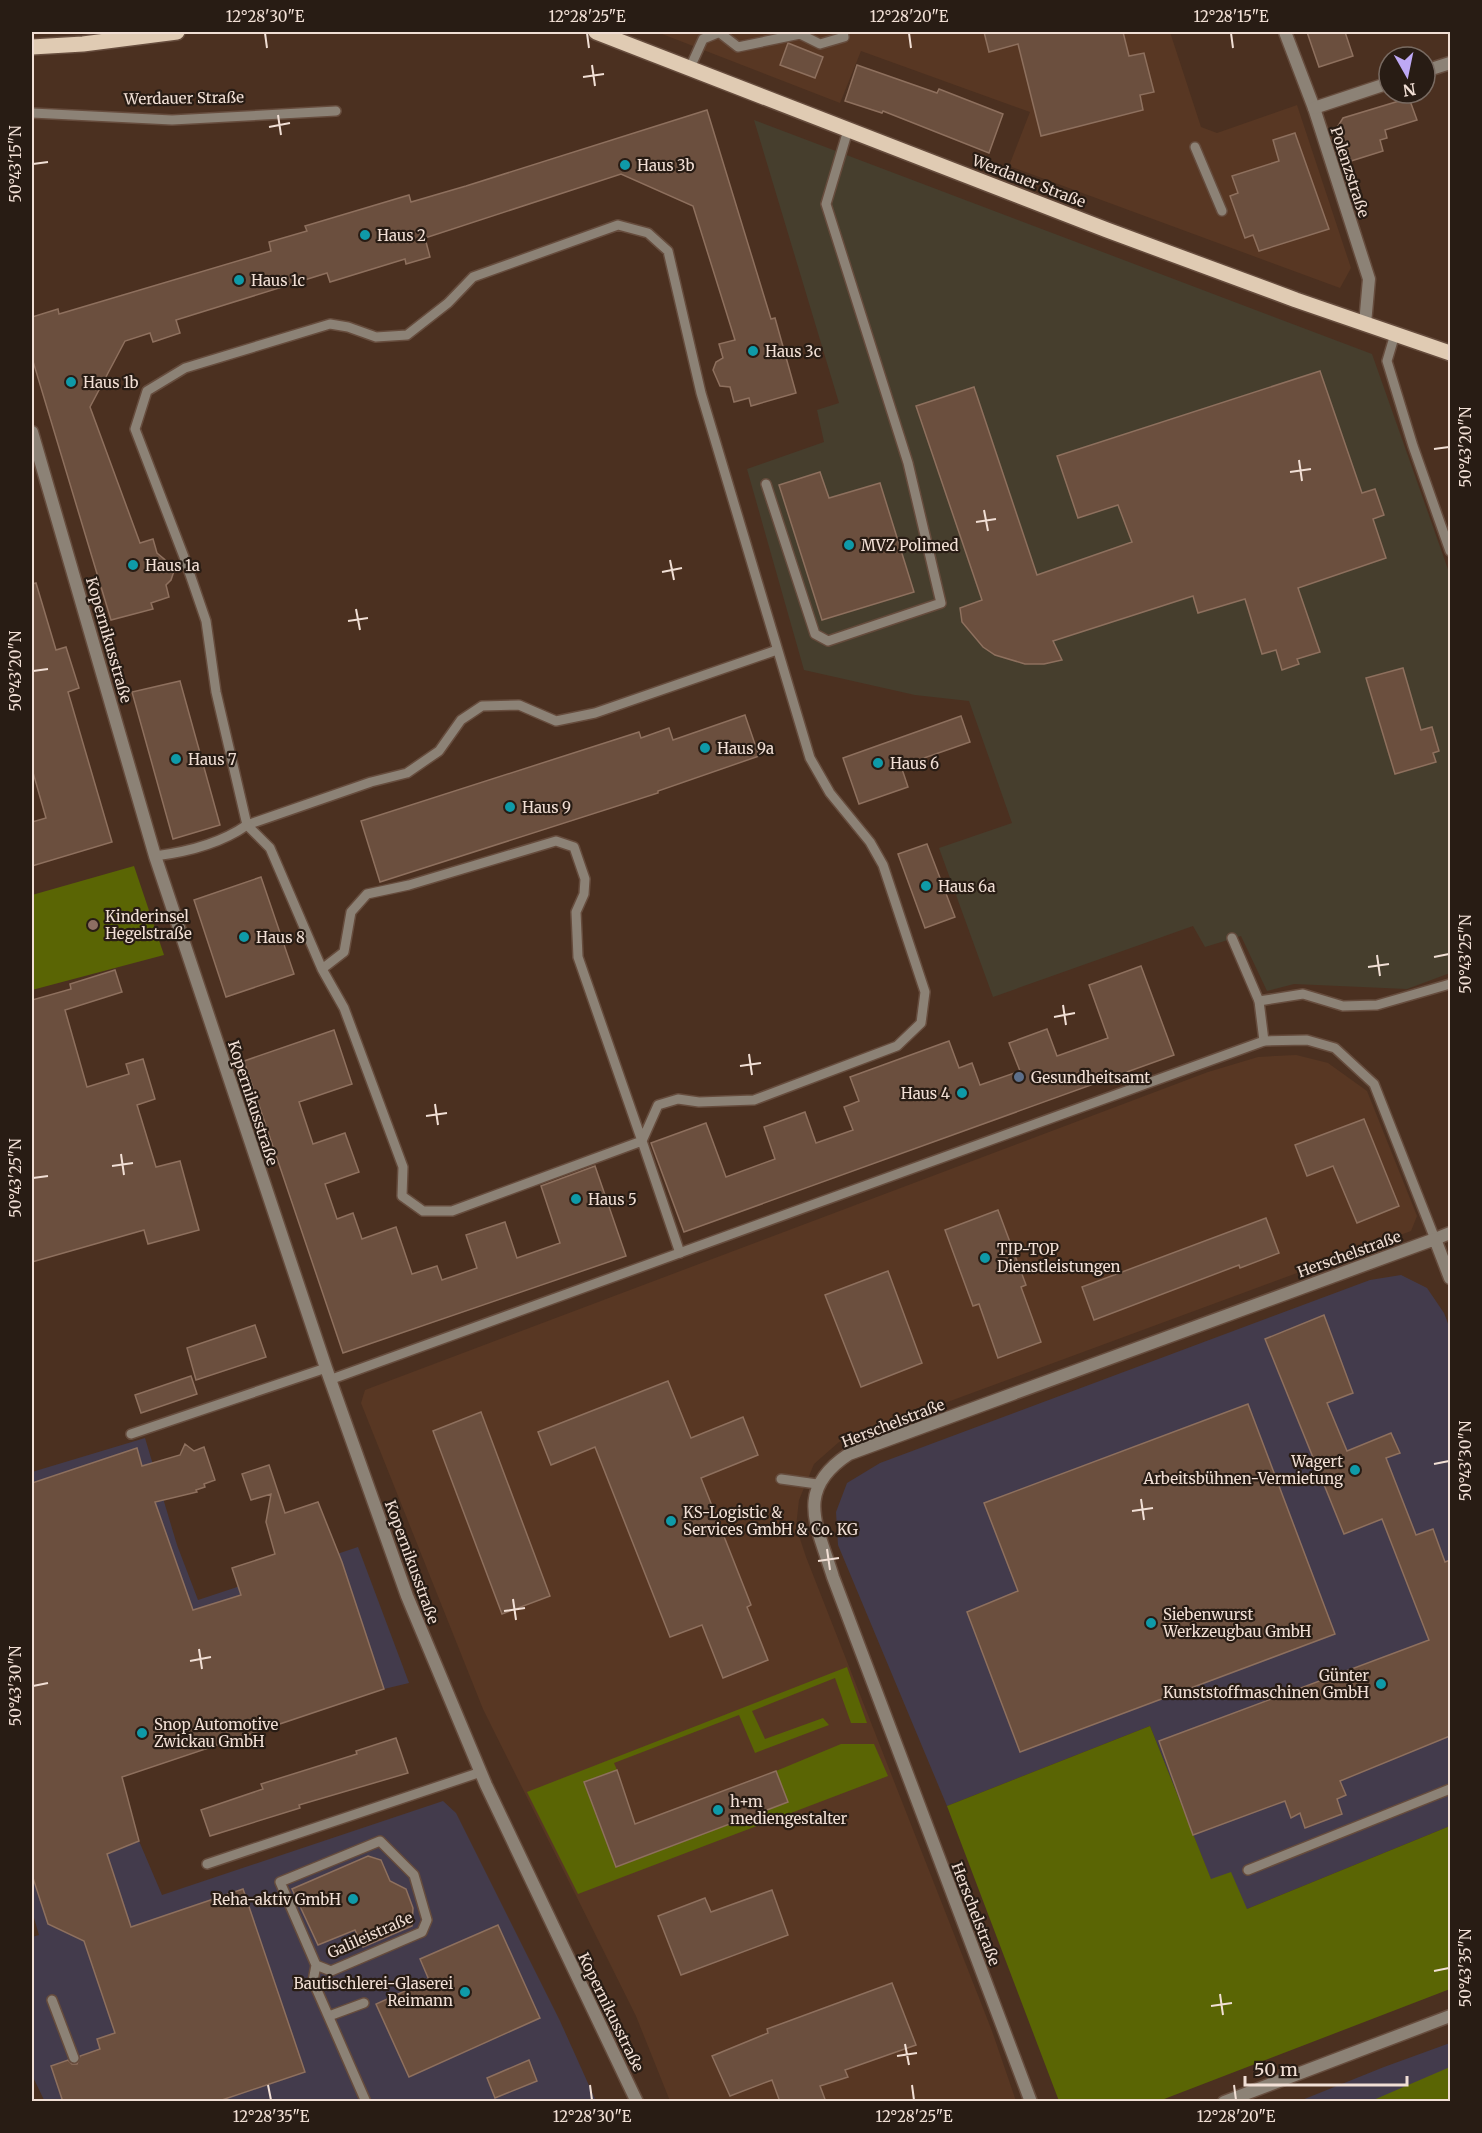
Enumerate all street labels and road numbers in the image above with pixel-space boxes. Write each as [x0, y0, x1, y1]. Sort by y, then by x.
street label: Werdauer Straße [123, 87, 244, 109]
street label: Polenzstraße [1326, 124, 1374, 220]
street label: Werdauer Straße [969, 150, 1089, 211]
street label: Kopernikusstraße [82, 575, 136, 705]
street label: Kopernikusstraße [224, 1038, 282, 1168]
street label: Herschelstraße [1295, 1226, 1404, 1282]
street label: Herschelstraße [839, 1395, 947, 1451]
street label: Kopernikusstraße [381, 1498, 443, 1627]
street label: Herschelstraße [948, 1860, 1004, 1968]
street label: Galileistraße [324, 1908, 416, 1962]
street label: Kopernikusstraße [574, 1949, 648, 2075]

